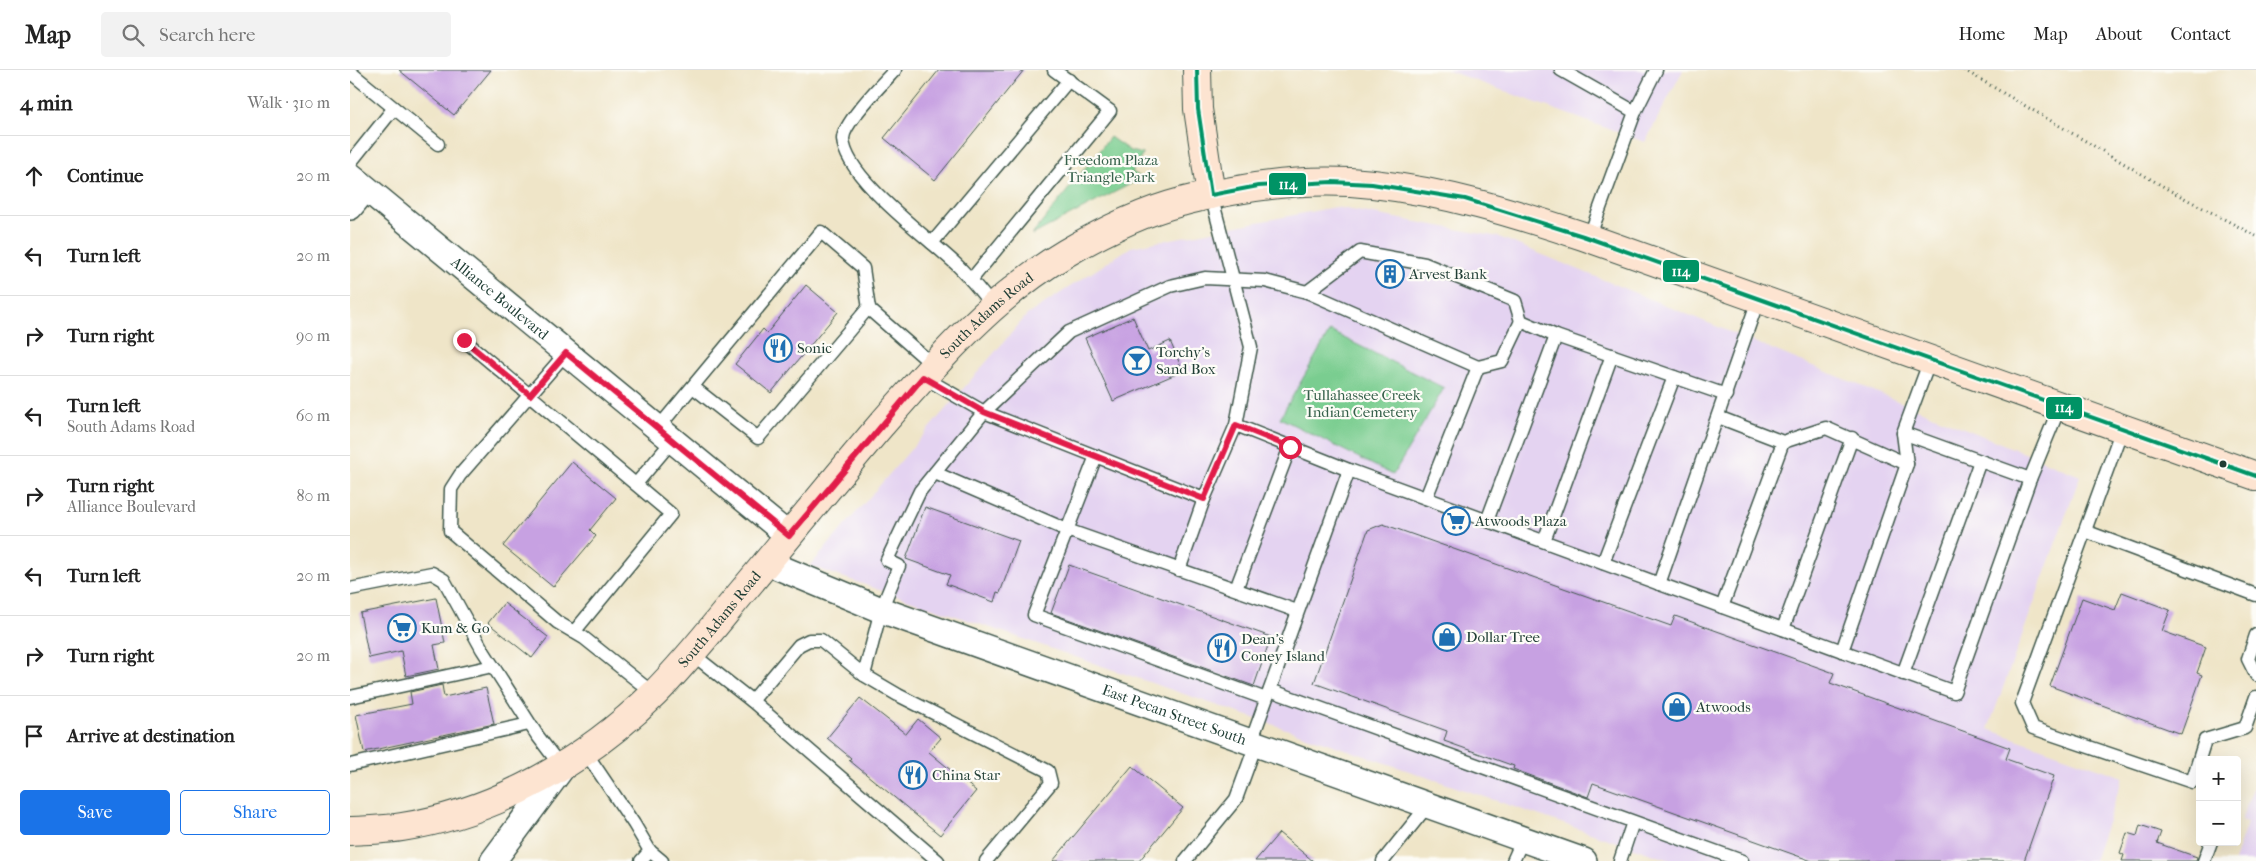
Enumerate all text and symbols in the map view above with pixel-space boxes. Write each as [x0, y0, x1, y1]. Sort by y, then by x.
search box [101, 12, 451, 57]
text: Map [25, 21, 71, 49]
icon: search [119, 21, 147, 49]
text: Search here [159, 24, 255, 46]
text: Home [1958, 24, 2005, 45]
text: Map [2033, 24, 2068, 45]
text: About [2096, 24, 2142, 45]
text: Contact [2170, 24, 2231, 45]
text: 4 min [20, 91, 73, 115]
text: Walk · 310 m [247, 93, 330, 112]
park label: Freedom Plaza Triangle Park [1064, 151, 1159, 186]
icon: ahead [20, 162, 48, 190]
text: Continue [67, 165, 143, 187]
text: 20 m [296, 166, 330, 185]
line badge: 114 [1268, 172, 1307, 196]
text: 114 [1279, 176, 1298, 193]
icon: left [20, 242, 48, 270]
text: Turn left [67, 245, 141, 267]
text: 20 m [296, 246, 330, 265]
street label: Alliance Boulevard [447, 252, 553, 344]
building icon: Arvest Bank [1375, 259, 1405, 289]
line badge: 114 [1662, 259, 1700, 283]
text: 114 [1672, 263, 1691, 280]
place label: Arvest Bank [1408, 265, 1487, 283]
street label: South Adams Road [936, 268, 1038, 362]
icon: right [20, 322, 48, 350]
text: Turn right [67, 325, 154, 347]
text: 90 m [296, 326, 330, 345]
route end [453, 329, 476, 352]
restaurant icon: Sonic [763, 333, 793, 363]
place label: Sonic [797, 339, 832, 357]
place label: Torchy's Sand Box [1156, 343, 1216, 378]
bar icon: Torchy's Sand Box [1122, 346, 1152, 376]
park label: Tullahassee Creek Indian Cemetery [1304, 386, 1421, 421]
text: Turn left [67, 395, 141, 417]
line badge: 114 [2045, 396, 2083, 420]
text: 114 [2055, 399, 2074, 416]
icon: left [20, 402, 48, 430]
text: 60 m [296, 406, 330, 425]
text: South Adams Road [67, 417, 195, 436]
route start [1279, 436, 1302, 459]
unlabelled marker [2218, 459, 2228, 469]
text: Turn right [67, 475, 154, 497]
icon: right [20, 482, 48, 510]
text: 80 m [296, 486, 330, 505]
text: Alliance Boulevard [67, 497, 196, 516]
supermarket icon: Atwoods Plaza [1441, 506, 1471, 536]
place label: Atwoods Plaza [1474, 512, 1568, 530]
icon: left [20, 562, 48, 590]
text: Turn left [67, 565, 141, 587]
text: 20 m [296, 566, 330, 585]
street label: South Adams Road [674, 567, 765, 671]
supermarket icon: Kum & Go [387, 613, 417, 643]
place label: Kum & Go [421, 619, 490, 637]
shop icon: Dollar Tree [1432, 622, 1462, 652]
place label: Dollar Tree [1466, 628, 1541, 646]
place label: Dean's Coney Island [1241, 630, 1326, 665]
restaurant icon: Dean's Coney Island [1207, 633, 1237, 663]
icon: right [20, 642, 48, 670]
text: Turn right [67, 645, 154, 667]
text: 20 m [296, 646, 330, 665]
street label: East Pecan Street South [1100, 681, 1249, 749]
shop icon: Atwoods [1662, 692, 1692, 722]
place label: Atwoods [1695, 698, 1751, 716]
icon: arrive [20, 722, 48, 750]
text: Arrive at destination [67, 725, 235, 747]
map controls [2196, 756, 2241, 846]
button: + [2196, 756, 2241, 801]
restaurant icon: China Star [898, 760, 928, 790]
place label: China Star [932, 766, 1001, 784]
button: Save [20, 790, 170, 835]
button: Share [180, 790, 330, 835]
button: − [2196, 801, 2241, 846]

